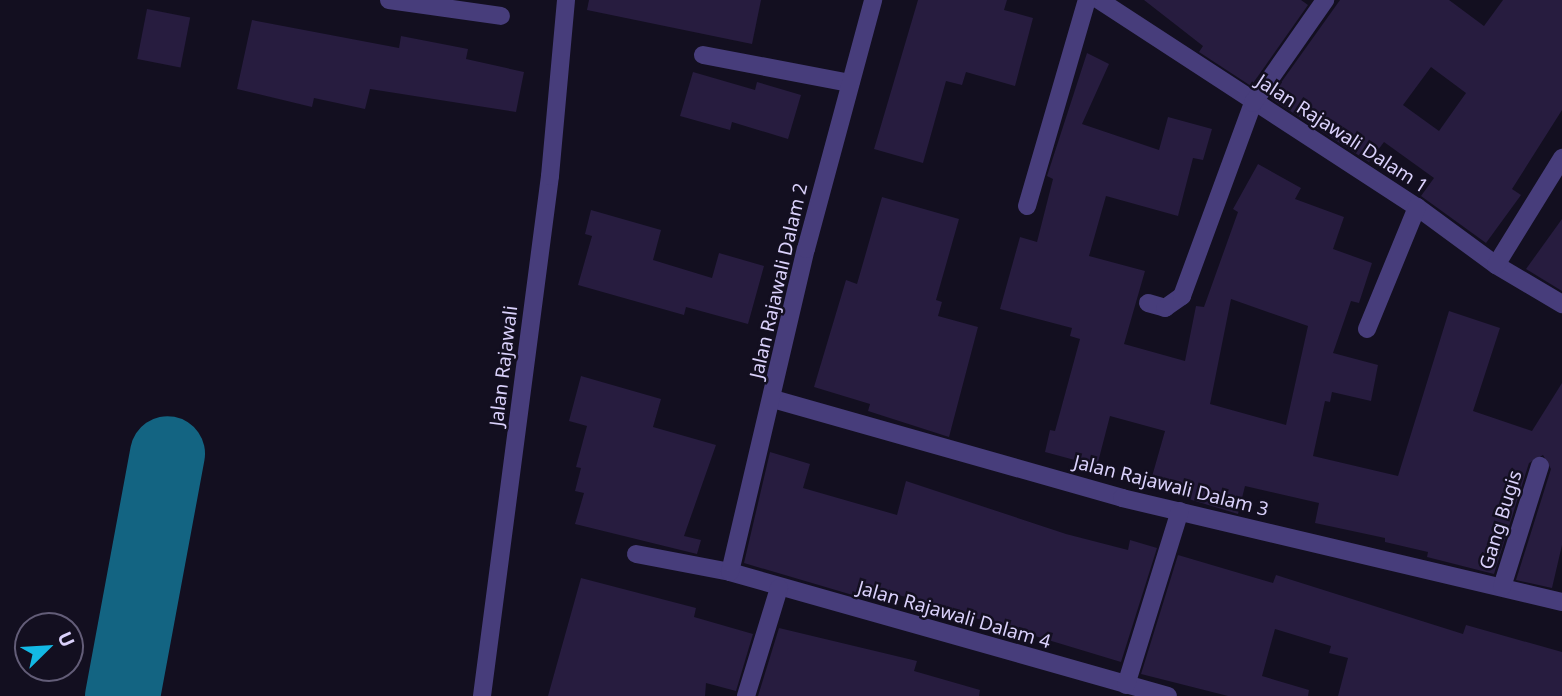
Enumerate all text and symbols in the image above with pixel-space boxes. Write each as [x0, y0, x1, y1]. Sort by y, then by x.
street label: Jalan Rajawali Dalam 1 [1252, 70, 1432, 198]
street label: Jalan Rajawali Dalam 2 [745, 181, 813, 381]
street label: Jalan Rajawali [485, 304, 523, 428]
street label: Jalan Rajawali Dalam 3 [1071, 451, 1271, 521]
street label: Gang Bugis [1475, 468, 1527, 572]
street label: Jalan Rajawali Dalam 4 [855, 576, 1053, 654]
north arrow [14, 612, 84, 682]
text: U [52, 627, 81, 651]

